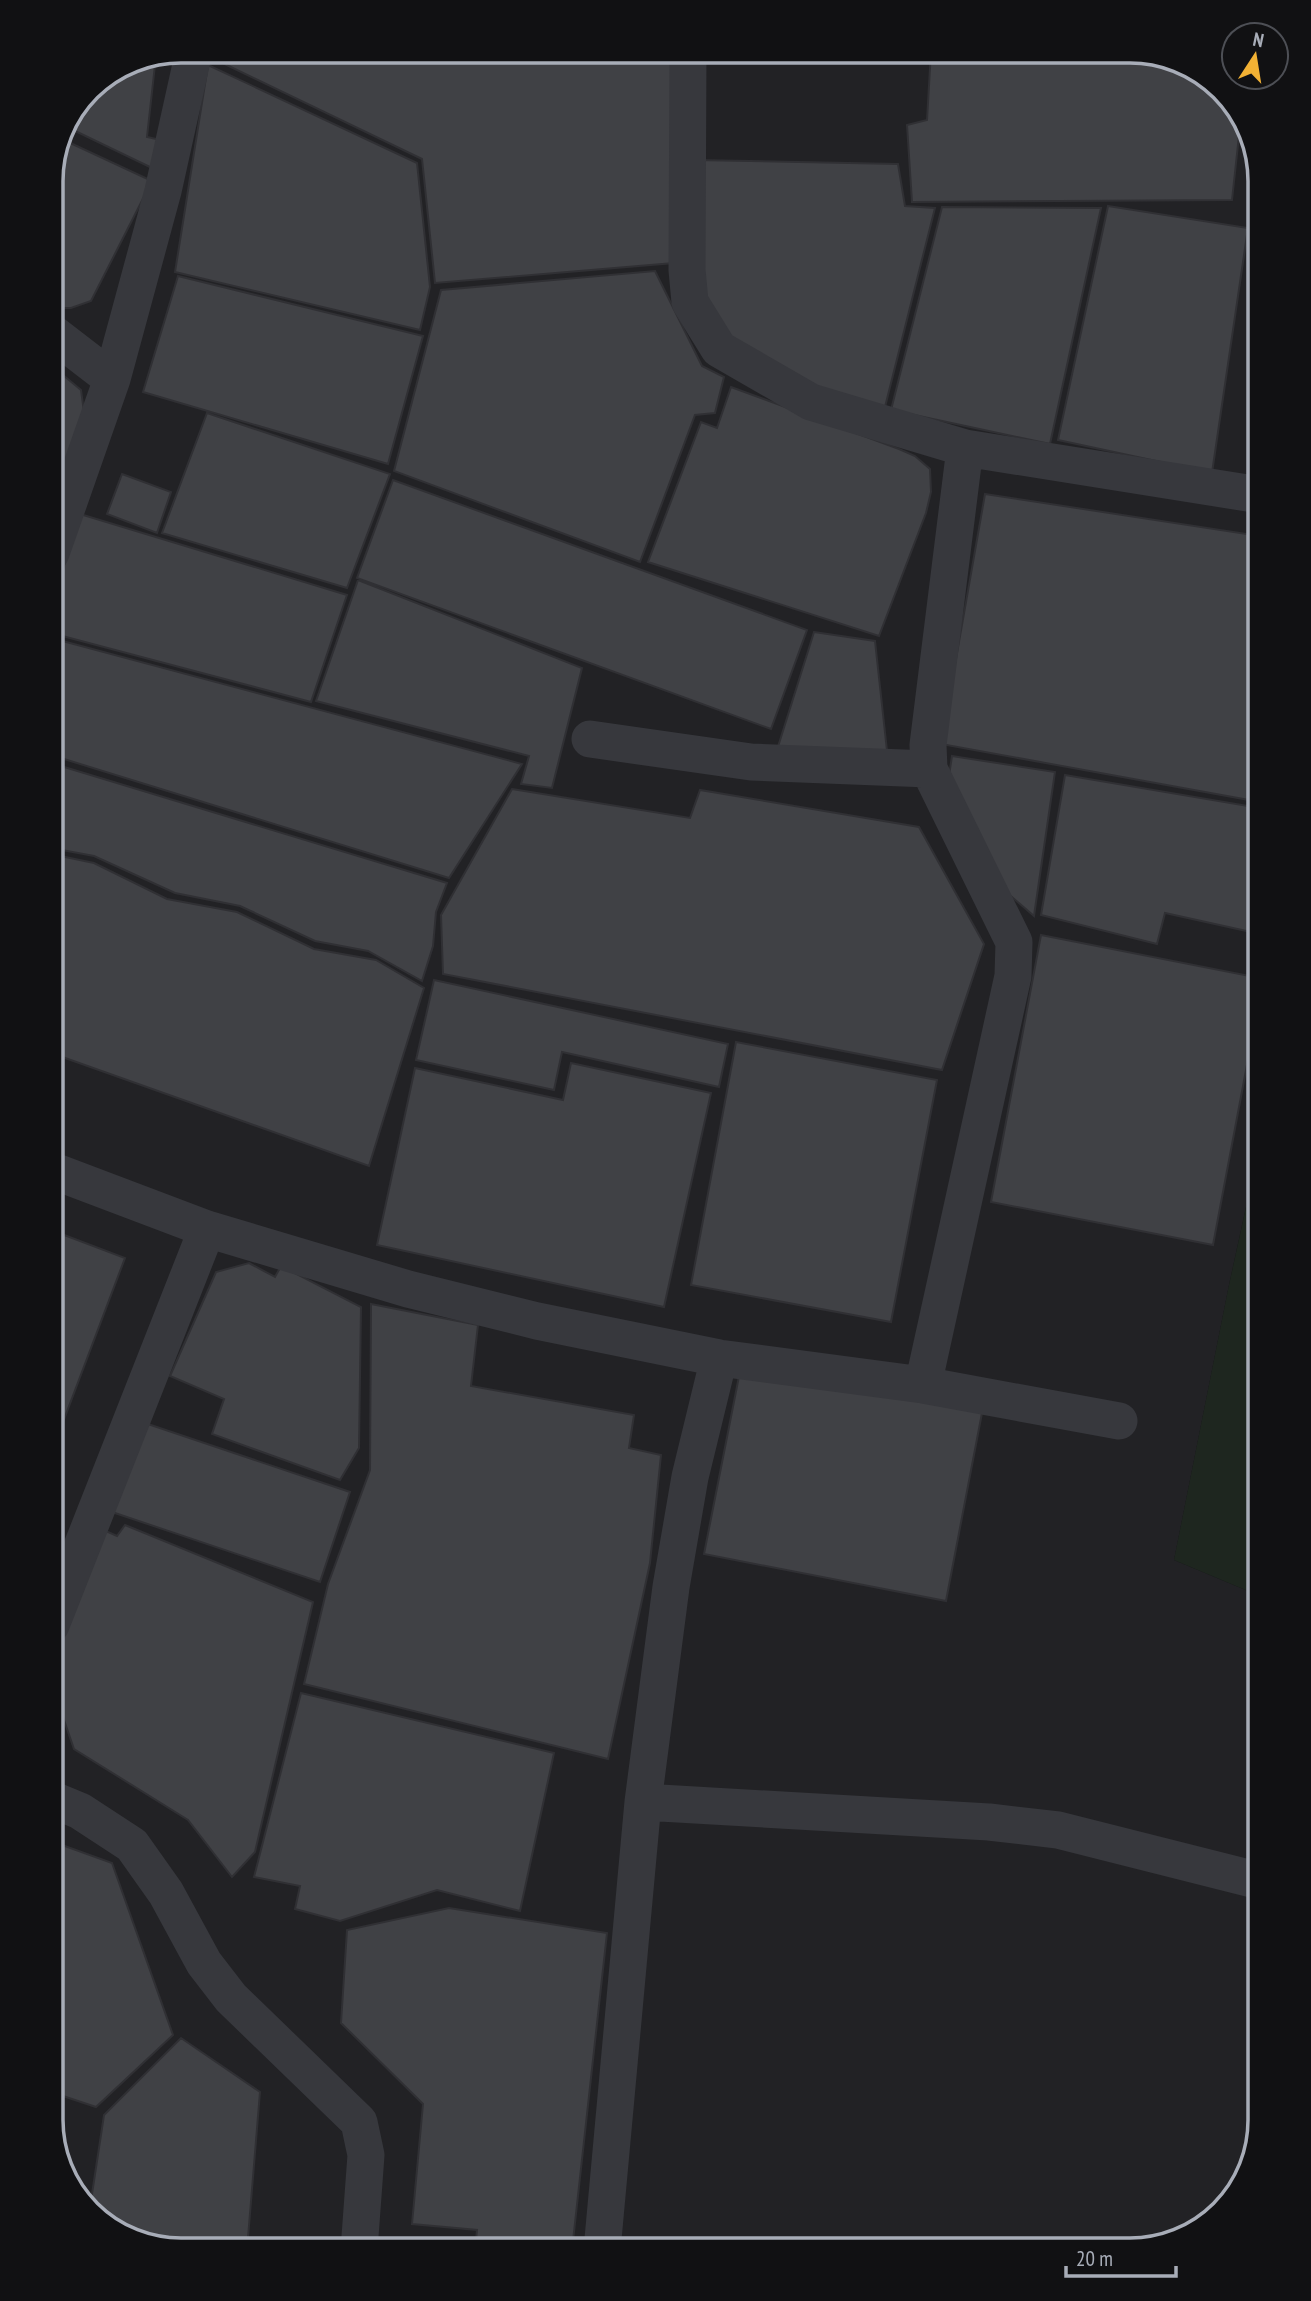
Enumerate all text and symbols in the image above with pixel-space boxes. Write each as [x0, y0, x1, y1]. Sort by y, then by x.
north arrow [1220, 21, 1290, 91]
text: N [1251, 27, 1266, 52]
scale bar [1066, 2234, 1176, 2278]
text: 20 m [1076, 2245, 1113, 2272]

